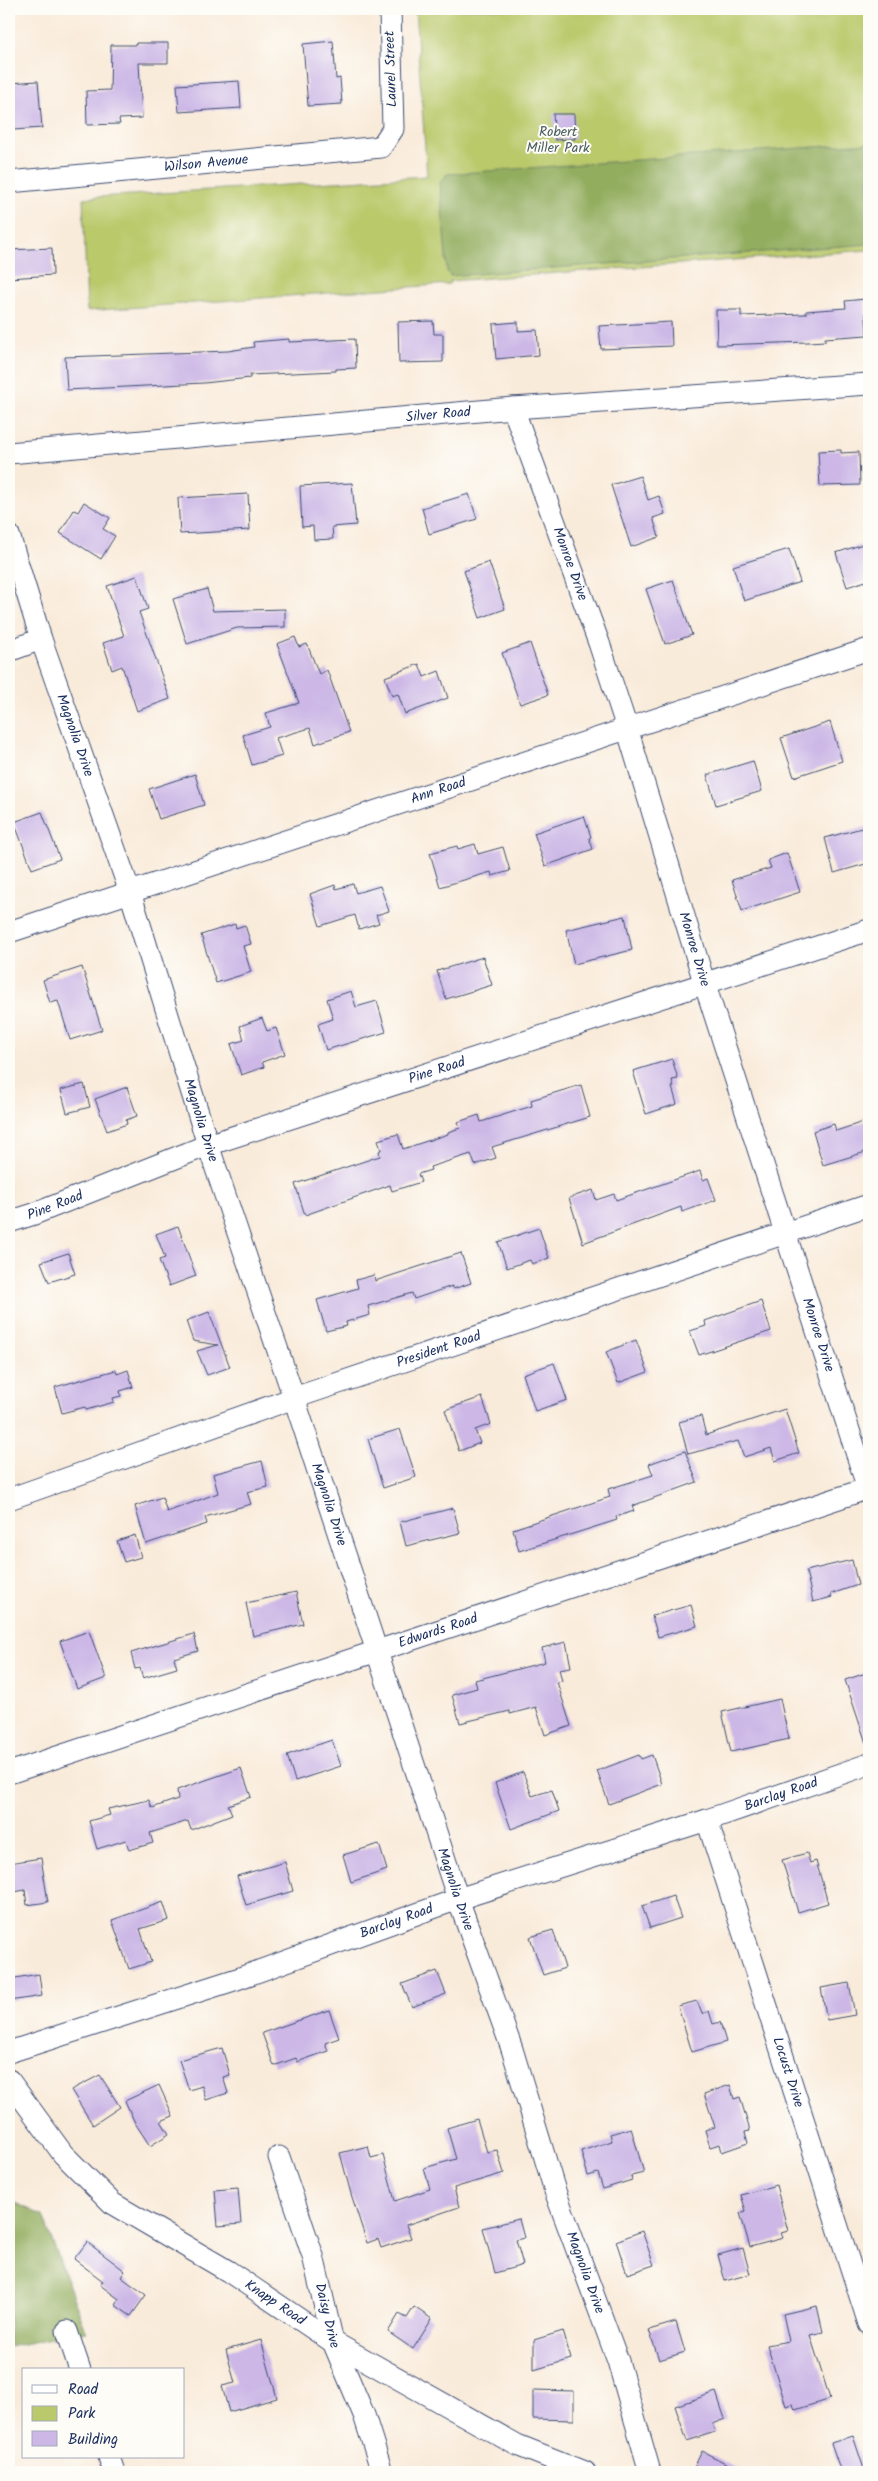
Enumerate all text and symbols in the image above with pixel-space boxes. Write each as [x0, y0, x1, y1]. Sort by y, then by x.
street label: Laurel Street [379, 30, 403, 108]
park label: Robert Miller Park [526, 121, 590, 159]
street label: Wilson Avenue [163, 148, 250, 178]
street label: Silver Road [405, 401, 473, 429]
street label: Monroe Drive [546, 524, 594, 604]
street label: Magnolia Drive [50, 691, 100, 780]
street label: Ann Road [408, 771, 470, 810]
street label: Monroe Drive [672, 909, 716, 990]
street label: Pine Road [406, 1051, 469, 1090]
street label: Magnolia Drive [177, 1076, 224, 1166]
street label: Pine Road [24, 1184, 87, 1226]
street label: Monroe Drive [796, 1295, 841, 1376]
street label: President Road [394, 1325, 485, 1374]
street label: Magnolia Drive [305, 1460, 353, 1550]
street label: Edwards Road [395, 1607, 482, 1654]
street label: Barclay Road [741, 1771, 822, 1817]
street label: Magnolia Drive [431, 1845, 480, 1934]
street label: Barclay Road [357, 1898, 437, 1945]
street label: Locust Drive [766, 2034, 810, 2111]
street label: Magnolia Drive [560, 2228, 611, 2318]
street label: Knapp Road [240, 2274, 311, 2332]
street label: Daisy Drive [309, 2281, 346, 2353]
legend [22, 2368, 185, 2458]
text: Road [68, 2378, 99, 2402]
text: Park [68, 2402, 96, 2426]
text: Building [68, 2428, 118, 2452]

